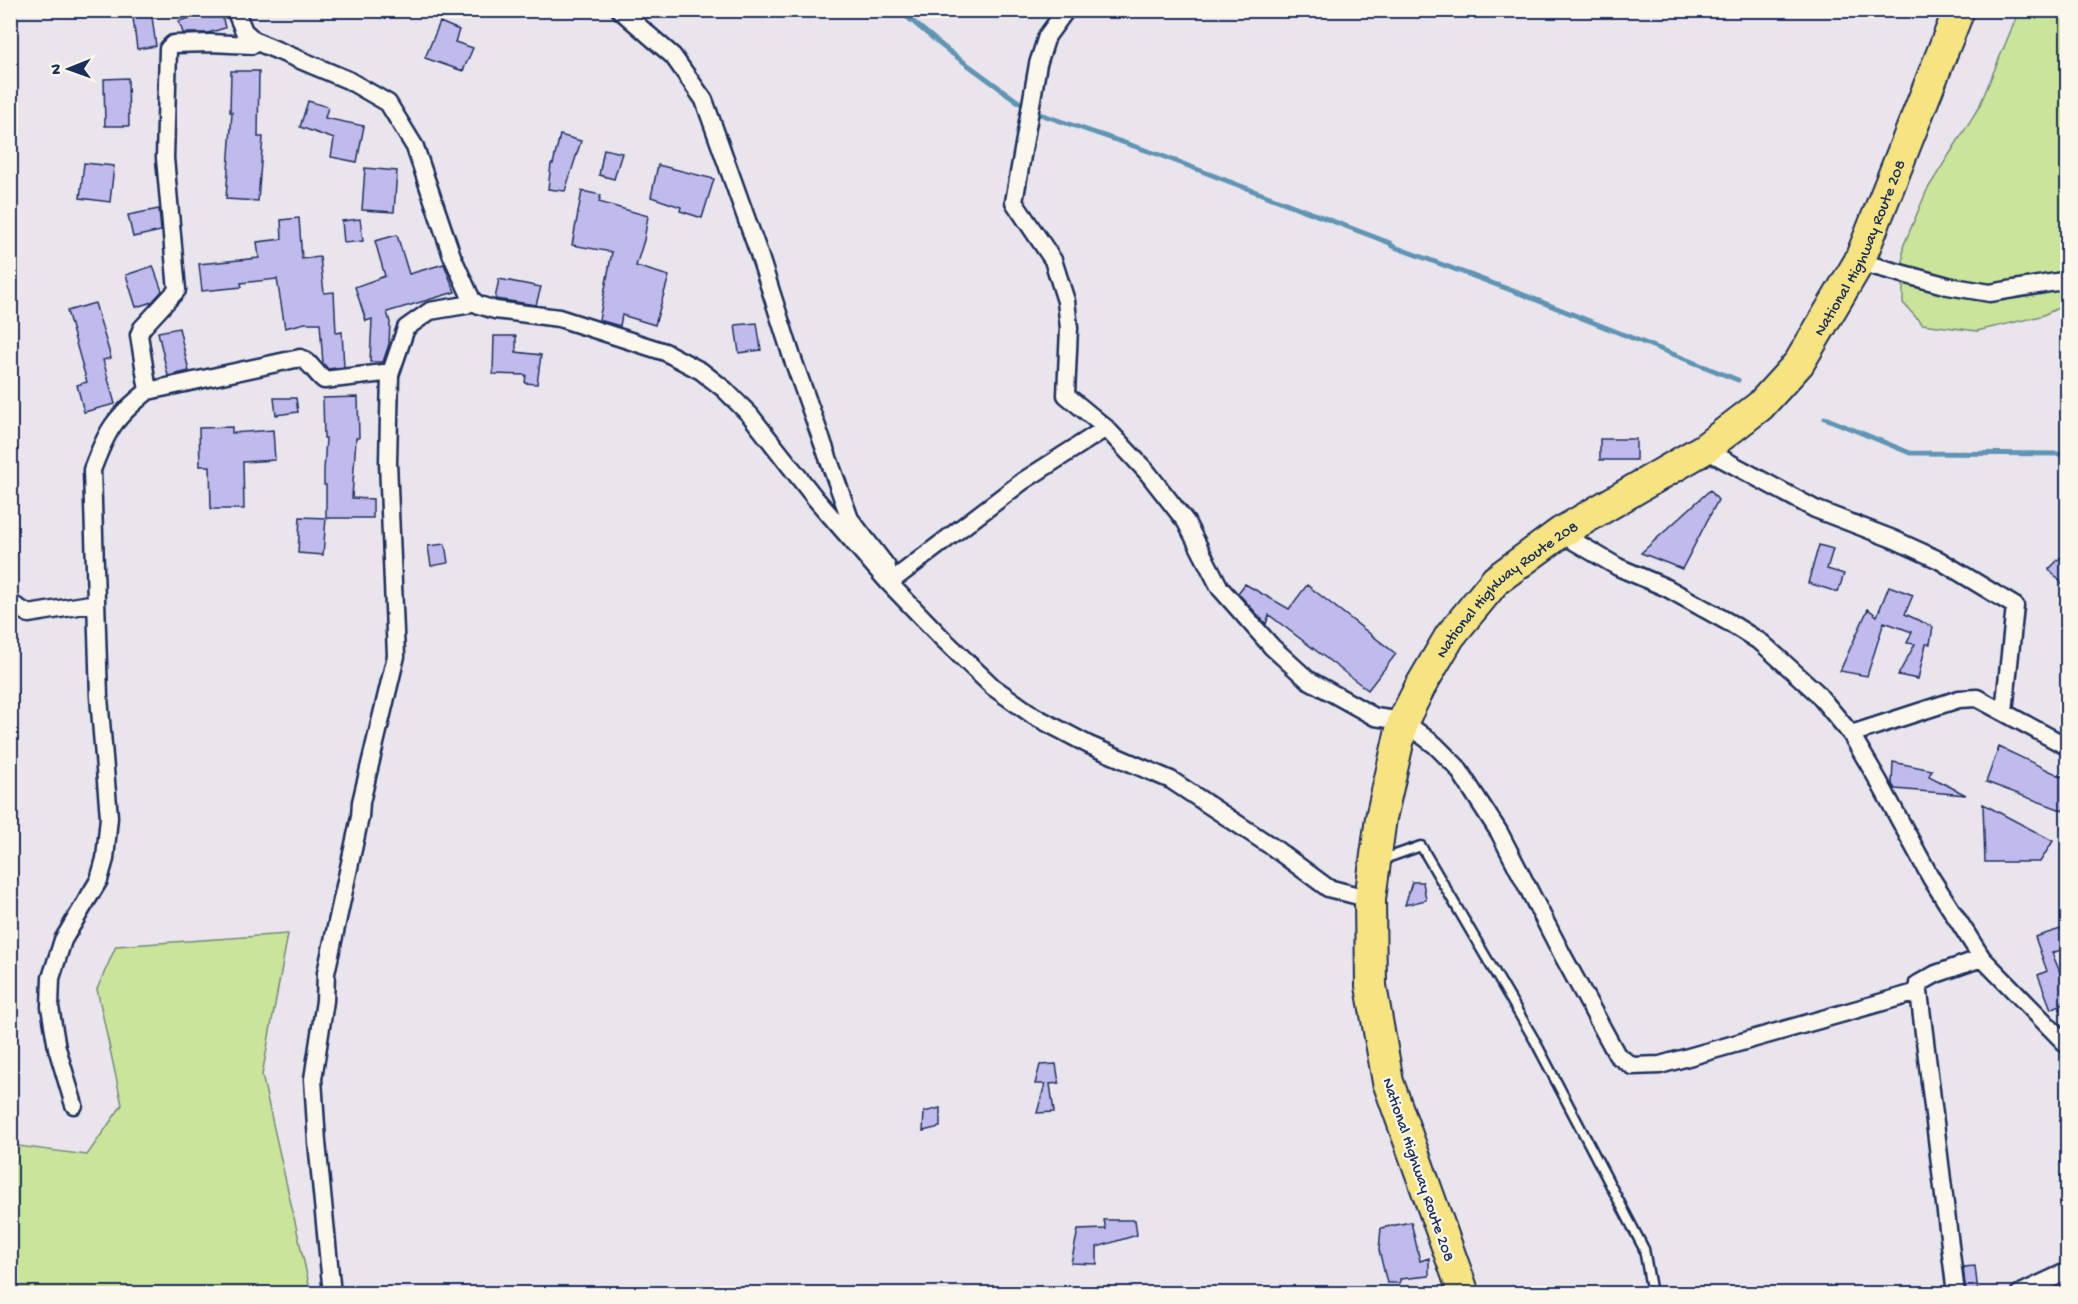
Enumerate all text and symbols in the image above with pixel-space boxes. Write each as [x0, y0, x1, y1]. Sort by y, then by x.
north arrow [39, 39, 99, 99]
text: N [48, 63, 67, 75]
street label: National Highway Route 208 [1811, 157, 1912, 340]
street label: National Highway Route 208 [1433, 518, 1583, 662]
street label: National Highway Route 208 [1376, 1076, 1457, 1265]

